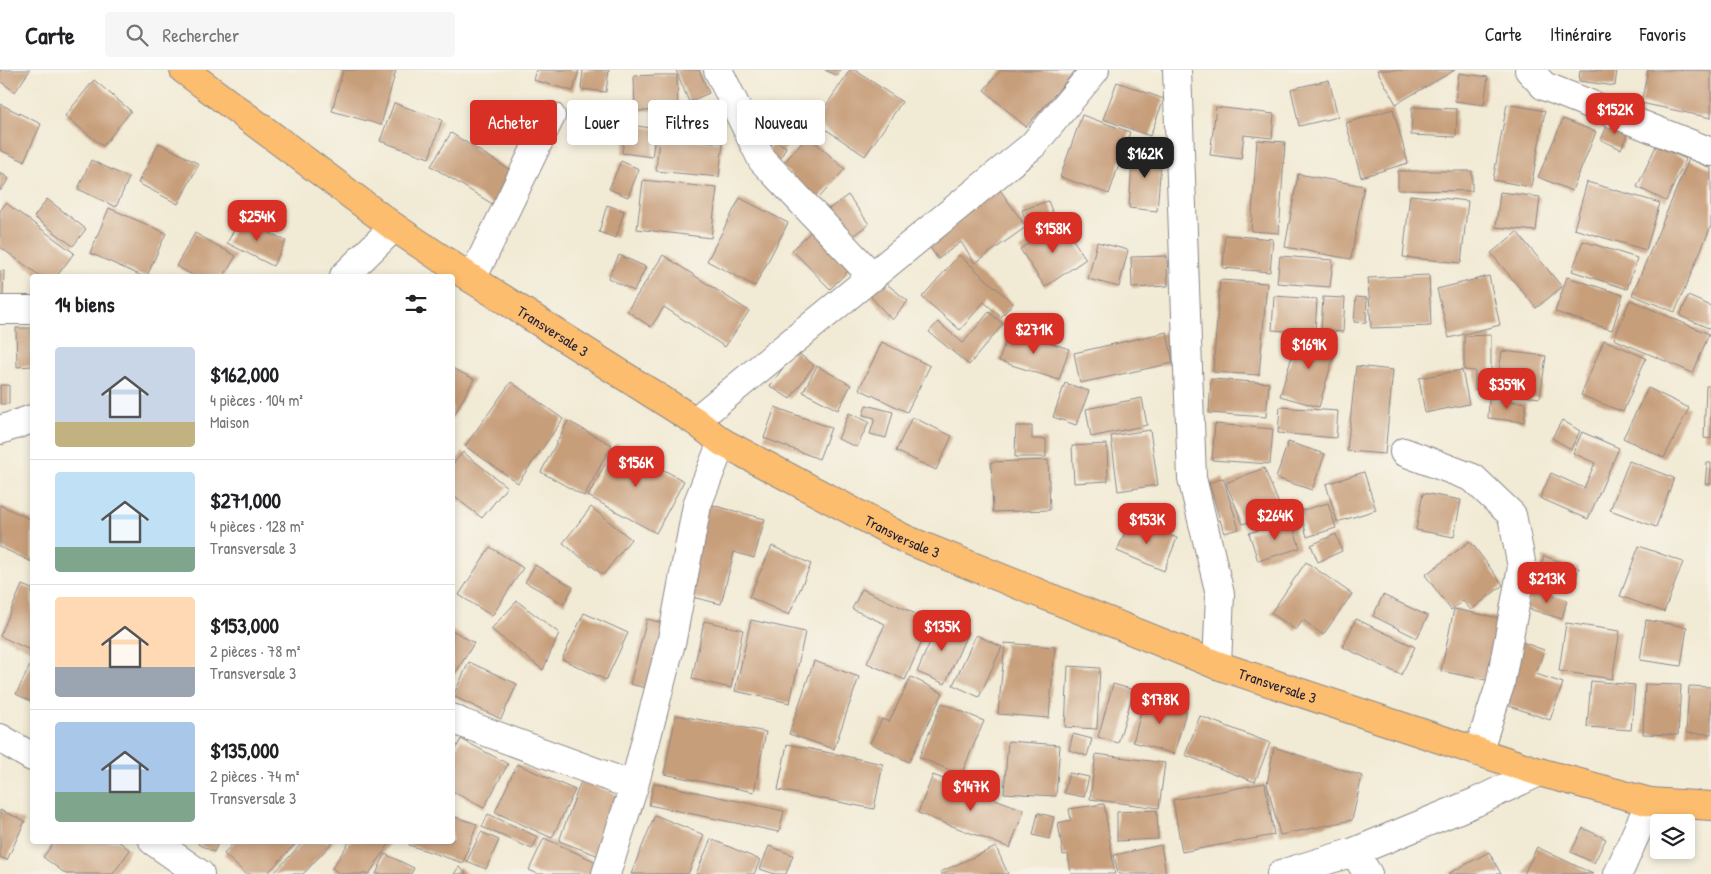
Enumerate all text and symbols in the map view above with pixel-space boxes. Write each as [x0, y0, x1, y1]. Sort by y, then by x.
search box [105, 12, 455, 57]
text: Carte [25, 19, 75, 51]
icon: search [123, 21, 151, 49]
text: Rechercher [163, 22, 239, 48]
text: Carte [1485, 22, 1522, 47]
text: Itinéraire [1550, 22, 1612, 47]
text: Favoris [1640, 22, 1686, 47]
pin: $152K [1580, 92, 1650, 135]
text: $152K [1597, 98, 1633, 120]
chip: Acheter [470, 100, 557, 145]
chip: Louer [567, 100, 638, 145]
chip: Filtres [648, 100, 727, 145]
chip: Nouveau [737, 100, 825, 145]
pin: $162K [1110, 136, 1180, 179]
text: $162K [1127, 142, 1163, 164]
pin: $254K [222, 200, 292, 242]
text: $254K [239, 205, 275, 227]
pin: $158K [1018, 212, 1088, 254]
text: $158K [1035, 217, 1071, 239]
text: 14 biens [55, 290, 115, 319]
icon: filters [402, 290, 430, 318]
street label: Transversale 3 [513, 300, 593, 361]
pin: $271K [999, 312, 1069, 355]
text: $271K [1015, 318, 1053, 340]
pin: $169K [1274, 328, 1344, 370]
text: $169K [1292, 333, 1326, 355]
text: $162,000 [210, 360, 279, 389]
icon: home [95, 367, 155, 427]
pin: $359K [1472, 368, 1542, 410]
text: $359K [1489, 373, 1525, 395]
text: 4 pièces · 104 m² [210, 389, 303, 411]
text: Maison [210, 411, 249, 433]
pin: $156K [601, 446, 671, 488]
text: $156K [618, 451, 654, 473]
text: $271,000 [210, 486, 281, 515]
icon: home [95, 492, 155, 552]
pin: $264K [1240, 498, 1310, 541]
pin: $153K [1112, 502, 1182, 545]
text: $264K [1257, 504, 1293, 526]
text: $153K [1129, 508, 1165, 530]
street label: Transversale 3 [861, 509, 943, 563]
text: 4 pièces · 128 m² [210, 515, 304, 537]
text: Transversale 3 [210, 537, 296, 559]
pin: $213K [1512, 562, 1582, 604]
text: $213K [1529, 567, 1565, 589]
pin: $135K [907, 610, 977, 652]
text: $153,000 [210, 611, 279, 640]
text: $135K [924, 615, 960, 637]
icon: home [95, 617, 155, 677]
text: 2 pièces · 78 m² [210, 640, 300, 662]
text: Transversale 3 [210, 662, 296, 684]
street label: Transversale 3 [1236, 662, 1320, 708]
pin: $178K [1125, 682, 1195, 725]
text: $178K [1141, 688, 1179, 710]
text: $135,000 [210, 736, 279, 765]
icon: home [95, 742, 155, 802]
text: 2 pièces · 74 m² [210, 765, 299, 787]
pin: $147K [936, 770, 1006, 812]
text: $147K [953, 775, 989, 797]
text: Transversale 3 [210, 787, 296, 809]
map controls [1650, 814, 1695, 859]
button: layers [1650, 814, 1695, 859]

